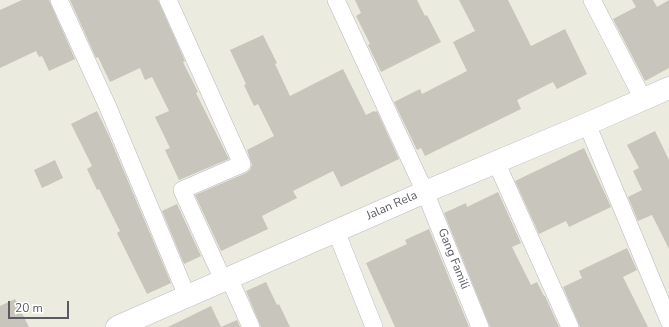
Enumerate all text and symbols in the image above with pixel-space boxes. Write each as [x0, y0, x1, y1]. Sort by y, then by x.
street label: Jalan Rela [364, 188, 420, 224]
street label: Gang Famili [434, 227, 472, 291]
scale bar [10, 293, 71, 319]
text: 20 m [15, 300, 43, 316]

